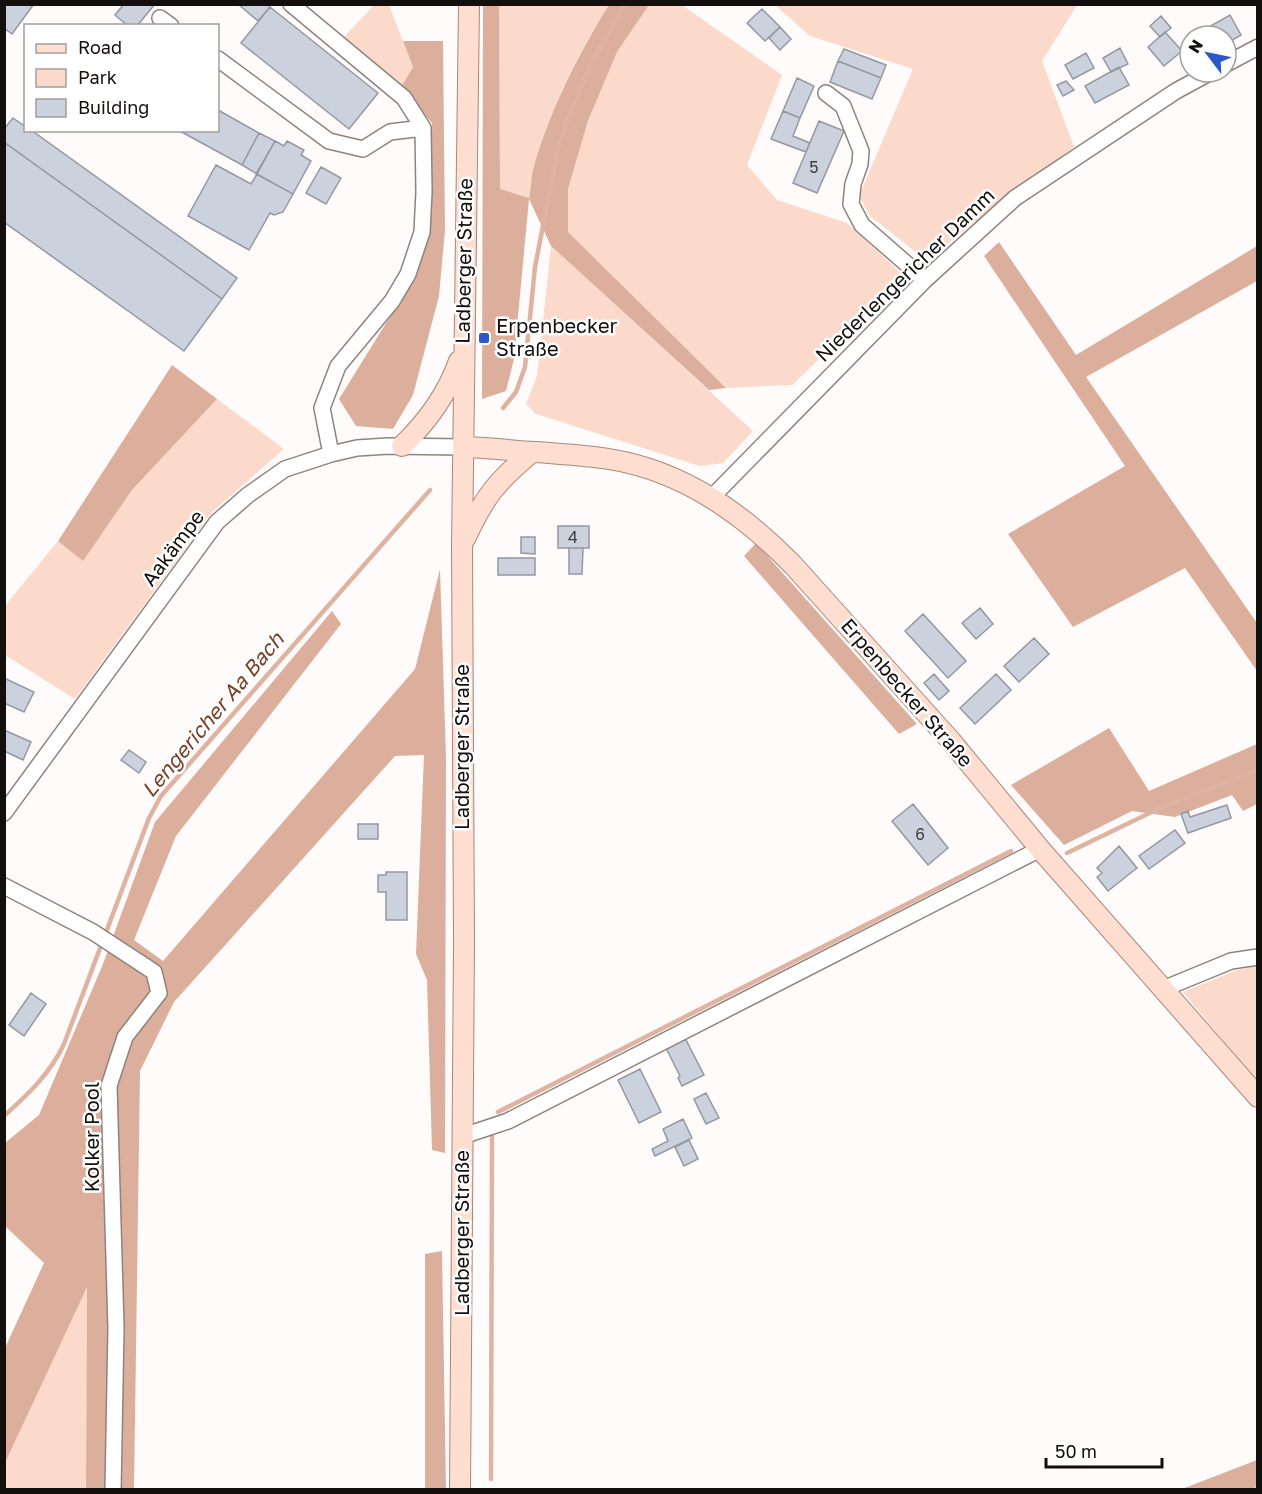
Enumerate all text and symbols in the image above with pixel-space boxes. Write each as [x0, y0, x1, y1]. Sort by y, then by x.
legend [24, 24, 219, 132]
north arrow [1178, 24, 1238, 84]
text: Road [78, 36, 122, 58]
text: N [1184, 36, 1207, 57]
text: Park [78, 66, 117, 88]
text: Building [78, 96, 149, 118]
house number: 5 [809, 157, 819, 177]
street label: Ladberger Straße [450, 178, 476, 344]
street label: Niederlengericher Damm [810, 183, 999, 366]
place label: Erpenbecker Straße [496, 313, 617, 360]
marker: Erpenbecker Straße [477, 331, 491, 345]
street label: Aakämpe [136, 505, 208, 590]
house number: 4 [568, 527, 578, 547]
street label: Erpenbecker Straße [837, 613, 979, 771]
water label: Lengericher Aa Bach [136, 626, 289, 802]
street label: Ladberger Straße [449, 664, 473, 830]
house number: 6 [915, 824, 925, 844]
street label: Kolker Pool [79, 1082, 103, 1192]
street label: Ladberger Straße [449, 1150, 473, 1316]
scale bar [1046, 1431, 1162, 1469]
text: 50 m [1055, 1440, 1097, 1462]

